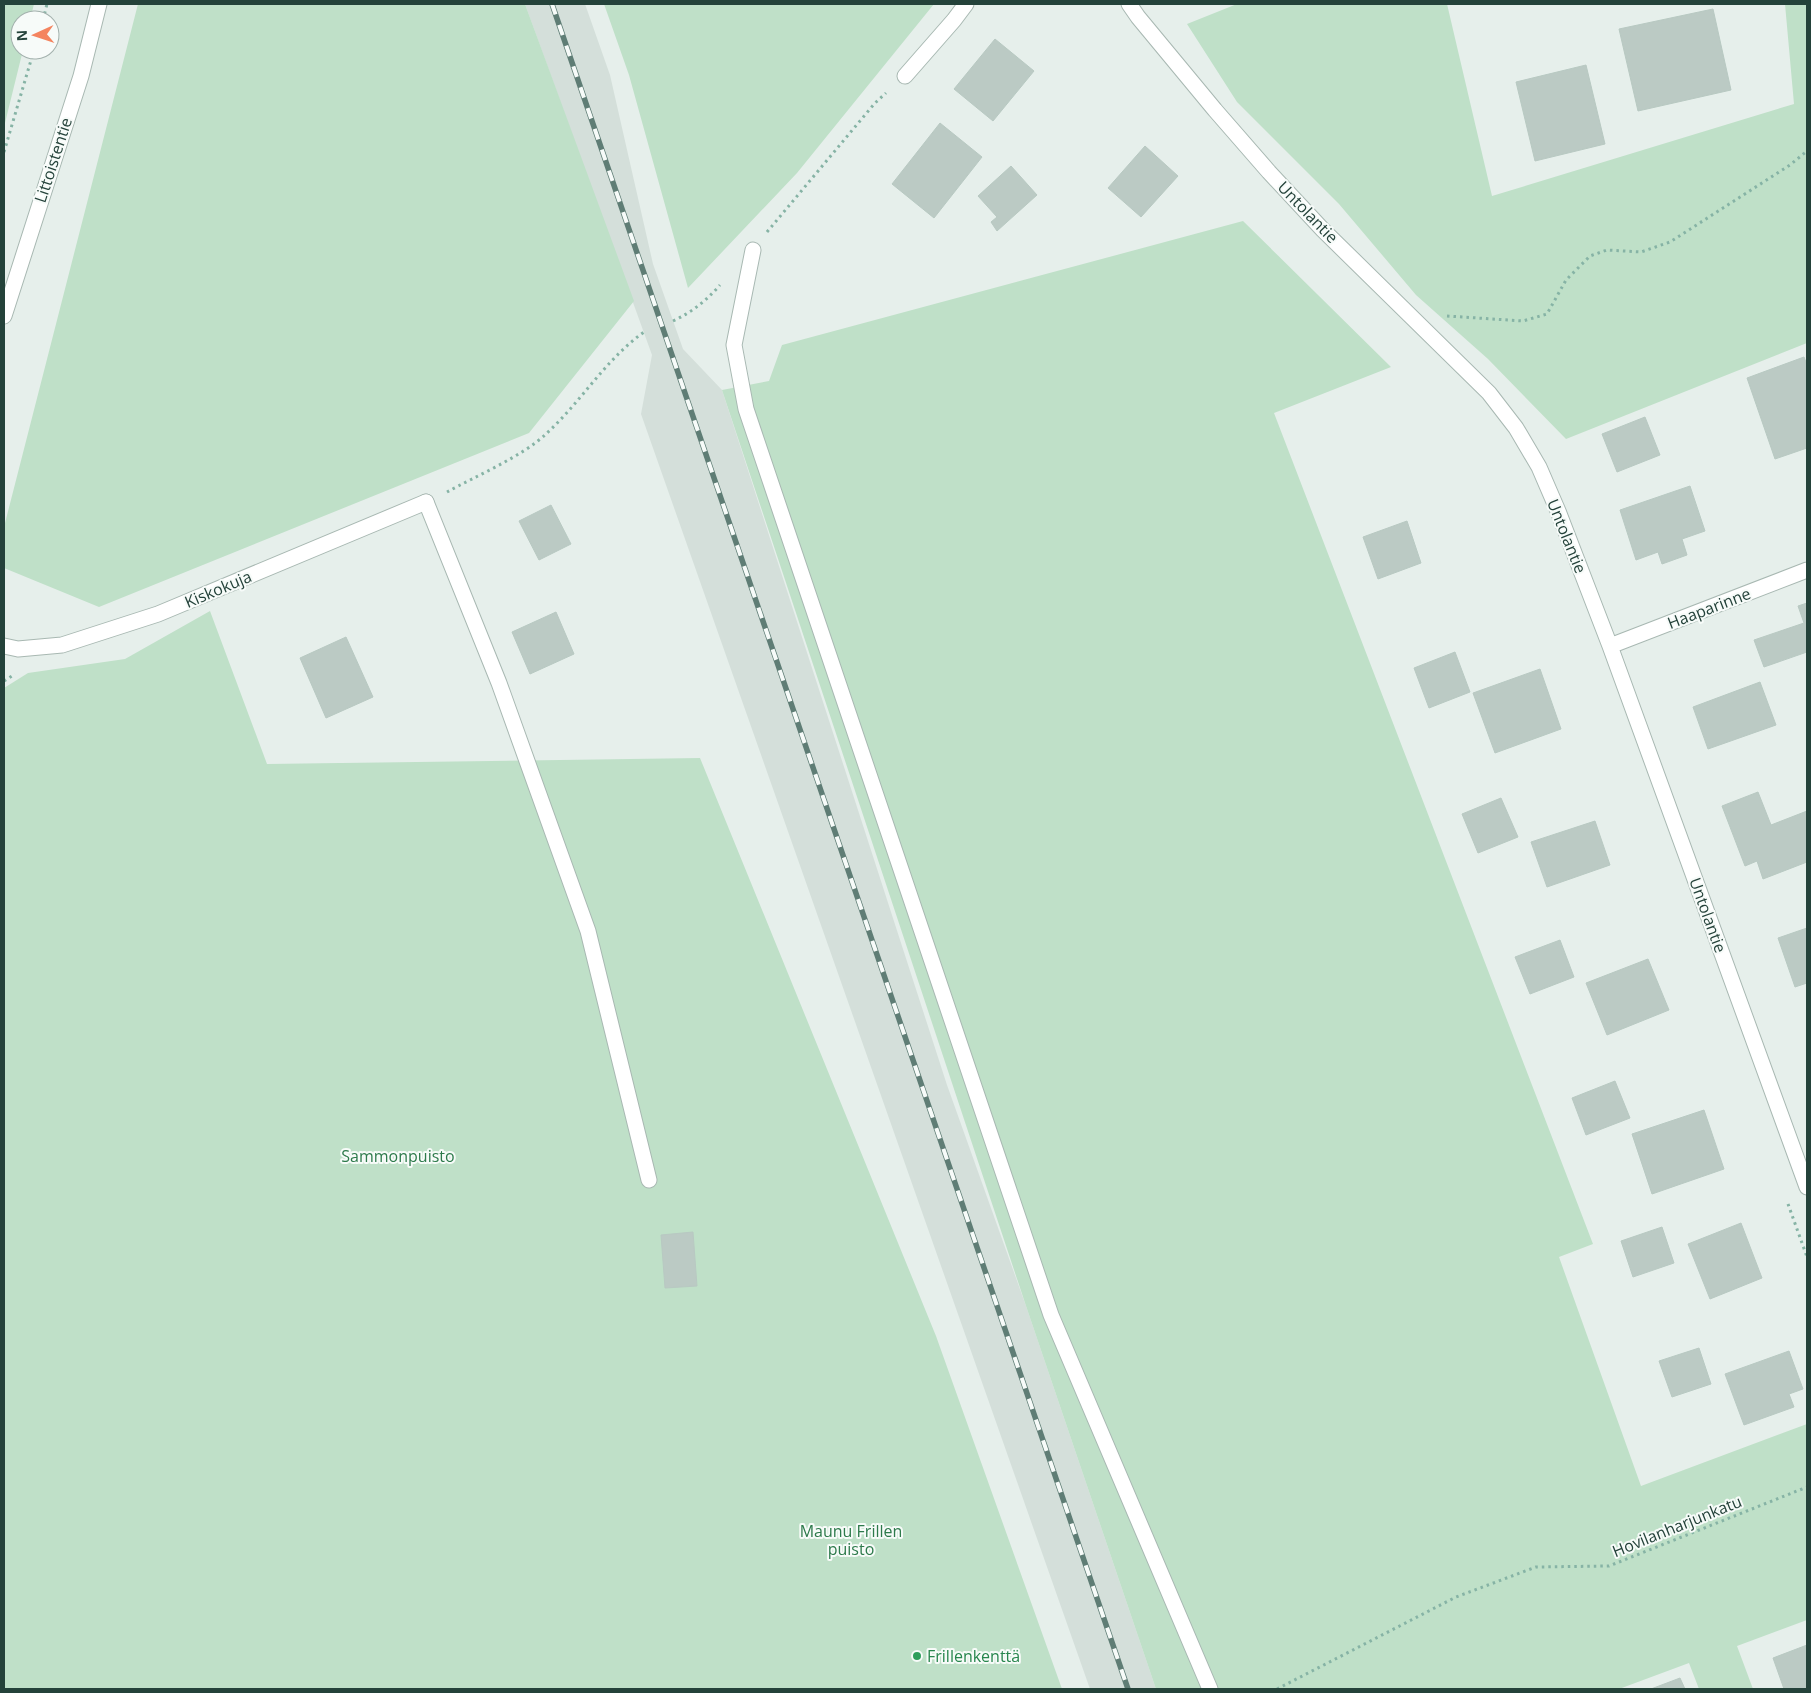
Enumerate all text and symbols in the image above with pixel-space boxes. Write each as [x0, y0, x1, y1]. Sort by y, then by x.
north arrow [10, 10, 60, 60]
text: N [12, 30, 31, 42]
street label: Littoistentie [29, 115, 77, 205]
street label: Untolantie [1273, 176, 1343, 248]
street label: Untolantie [1542, 496, 1592, 576]
street label: Kiskokuja [181, 565, 255, 613]
street label: Haaparinne [1664, 582, 1754, 634]
street label: Untolantie [1684, 874, 1732, 956]
park label: Sammonpuisto [341, 1145, 455, 1167]
street label: Hovilanharjunkatu [1609, 1490, 1745, 1562]
park label: Maunu Frillen puisto [800, 1520, 902, 1560]
place label: Frillenkenttä [927, 1645, 1020, 1667]
marker: Frillenkenttä [911, 1650, 923, 1662]

